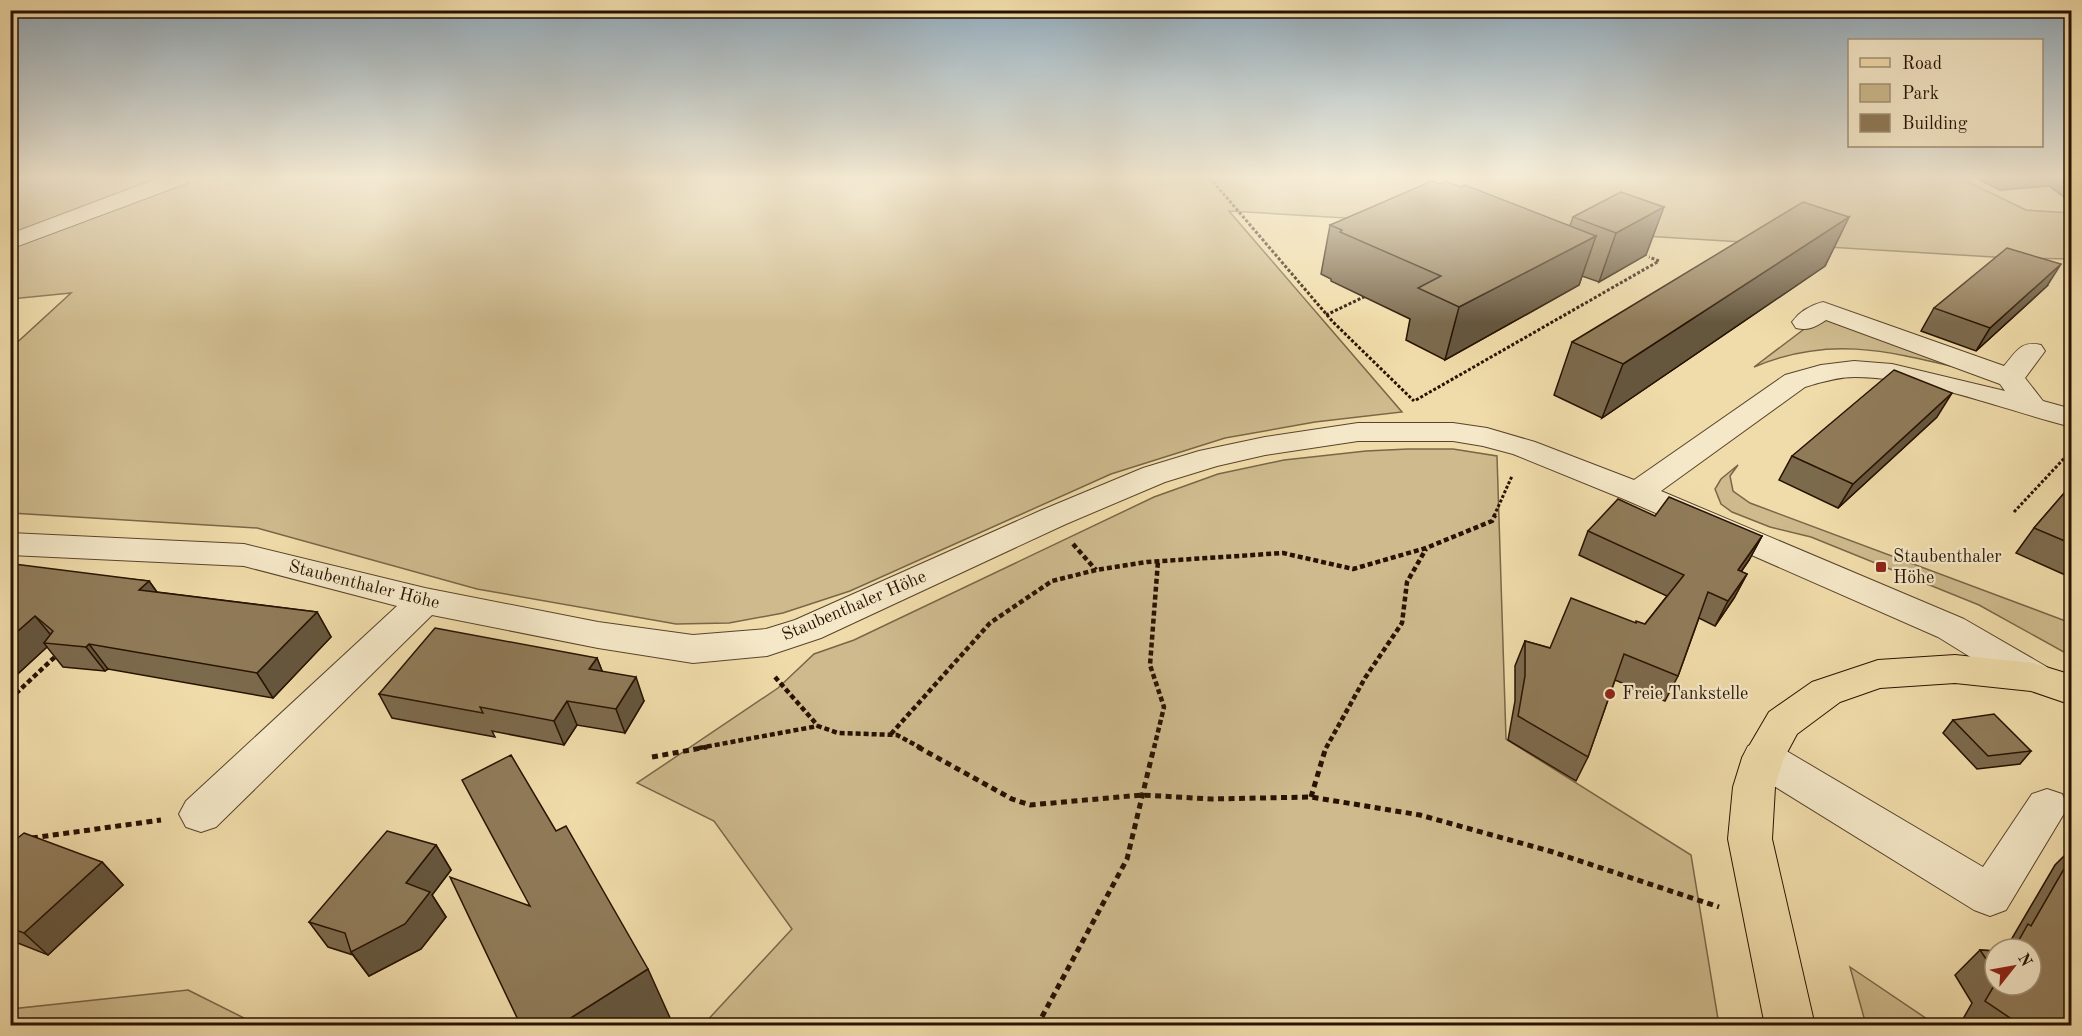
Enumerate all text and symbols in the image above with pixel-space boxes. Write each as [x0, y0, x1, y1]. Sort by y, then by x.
legend [1848, 39, 2043, 147]
text: Road [1902, 55, 1942, 73]
text: Park [1902, 85, 1939, 103]
text: Building [1902, 115, 1968, 133]
place label: Staubenthaler Höhe [1893, 548, 2002, 587]
street label: Staubenthaler Höhe [287, 558, 441, 612]
marker: Staubenthaler Höhe [1874, 560, 1888, 574]
street label: Staubenthaler Höhe [779, 567, 929, 645]
place label: Freie Tankstelle [1622, 685, 1748, 703]
marker: Freie Tankstelle [1603, 687, 1617, 701]
north arrow [1983, 937, 2043, 997]
text: N [2014, 951, 2035, 970]

